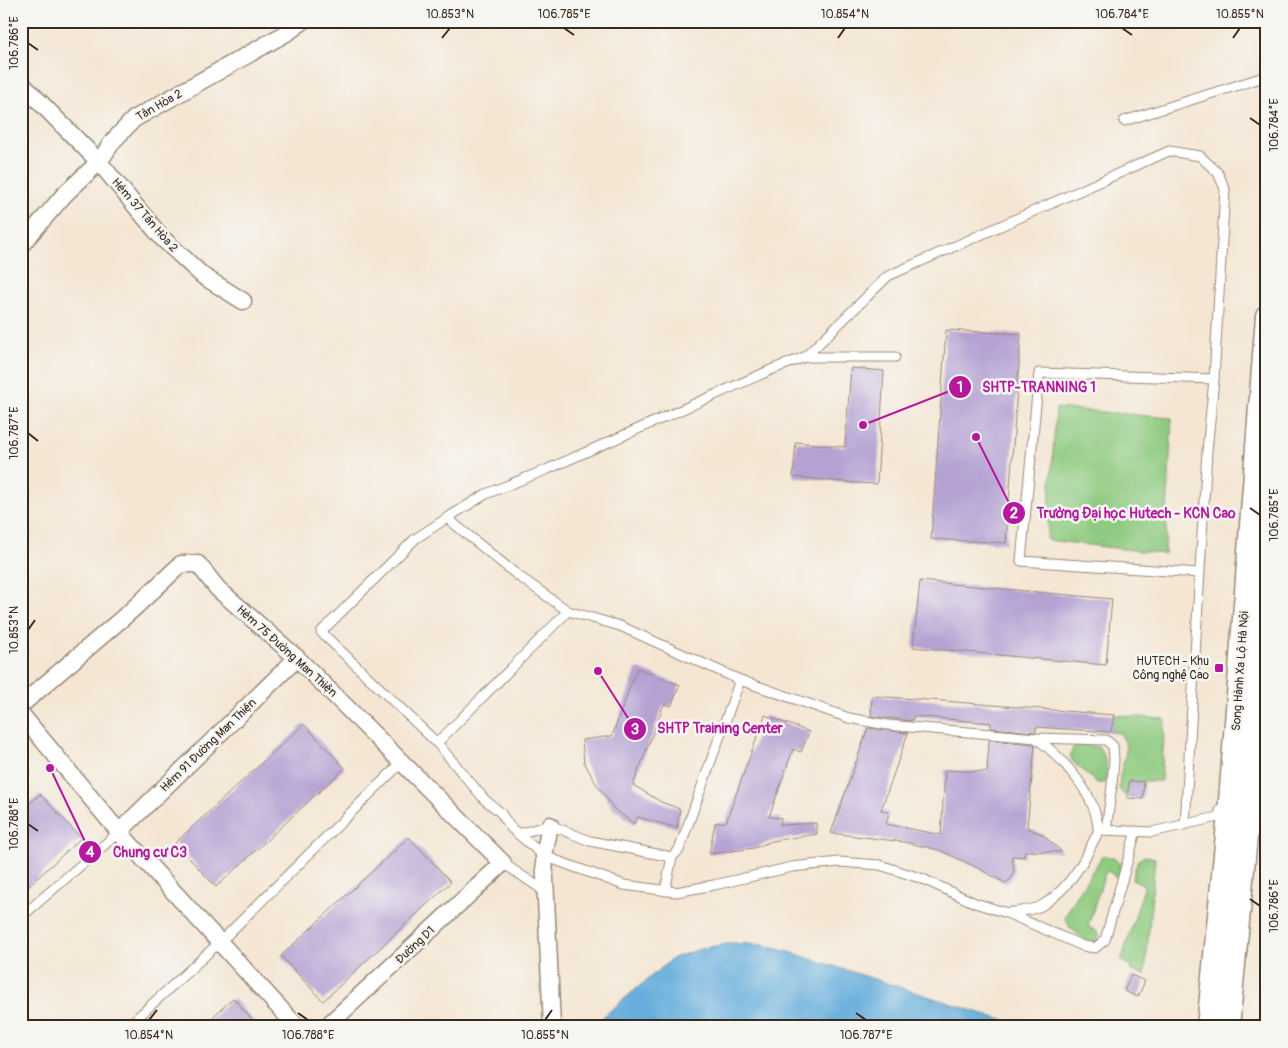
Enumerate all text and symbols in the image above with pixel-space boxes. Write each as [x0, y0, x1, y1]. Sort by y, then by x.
text: 10.853°N [426, 7, 474, 22]
text: 106.785°E [538, 7, 590, 22]
text: 10.854°N [821, 7, 869, 22]
text: 106.784°E [1095, 7, 1149, 22]
text: 10.855°N [1216, 7, 1264, 22]
text: 106.786°E [7, 16, 22, 70]
street label: Tân Hòa 2 [134, 86, 185, 125]
text: 106.784°E [1267, 98, 1282, 152]
street label: Hẻm 37 Tân Hòa 2 [108, 175, 181, 256]
callout: SHTP-TRANNING 1 [947, 372, 1106, 401]
text: 1 [957, 378, 963, 397]
text: SHTP-TRANNING 1 [982, 379, 1096, 396]
text: 106.787°E [7, 407, 22, 459]
text: 106.785°E [1267, 489, 1282, 541]
callout: Trường Đại học Hutech - KCN Cao [1002, 499, 1246, 528]
text: 2 [1010, 504, 1018, 523]
text: Trường Đại học Hutech - KCN Cao [1035, 505, 1236, 522]
street label: Hẻm 75 Đường Man Thiện [233, 602, 340, 701]
text: 10.853°N [7, 606, 22, 654]
street label: Song Hành Xa Lộ Hà Nội [1229, 611, 1252, 732]
place label: HUTECH - Khu Công nghệ Cao [1133, 654, 1210, 683]
marker: HUTECH - Khu Công nghệ Cao [1213, 662, 1225, 674]
street label: Hẻm 91 Đường Man Thiện [157, 695, 260, 795]
callout: SHTP Training Center [622, 714, 793, 743]
text: 3 [631, 720, 639, 739]
text: SHTP Training Center [657, 720, 784, 737]
text: 106.788°E [7, 798, 22, 850]
callout: Chung cư C3 [78, 838, 197, 867]
text: 4 [86, 843, 95, 862]
text: Chung cư C3 [113, 844, 187, 861]
text: 106.786°E [1267, 879, 1282, 933]
street label: Đường D1 [392, 923, 438, 967]
text: 10.854°N [125, 1028, 173, 1043]
text: 106.788°E [282, 1028, 334, 1043]
text: 10.855°N [521, 1028, 569, 1043]
text: 106.787°E [840, 1028, 892, 1043]

